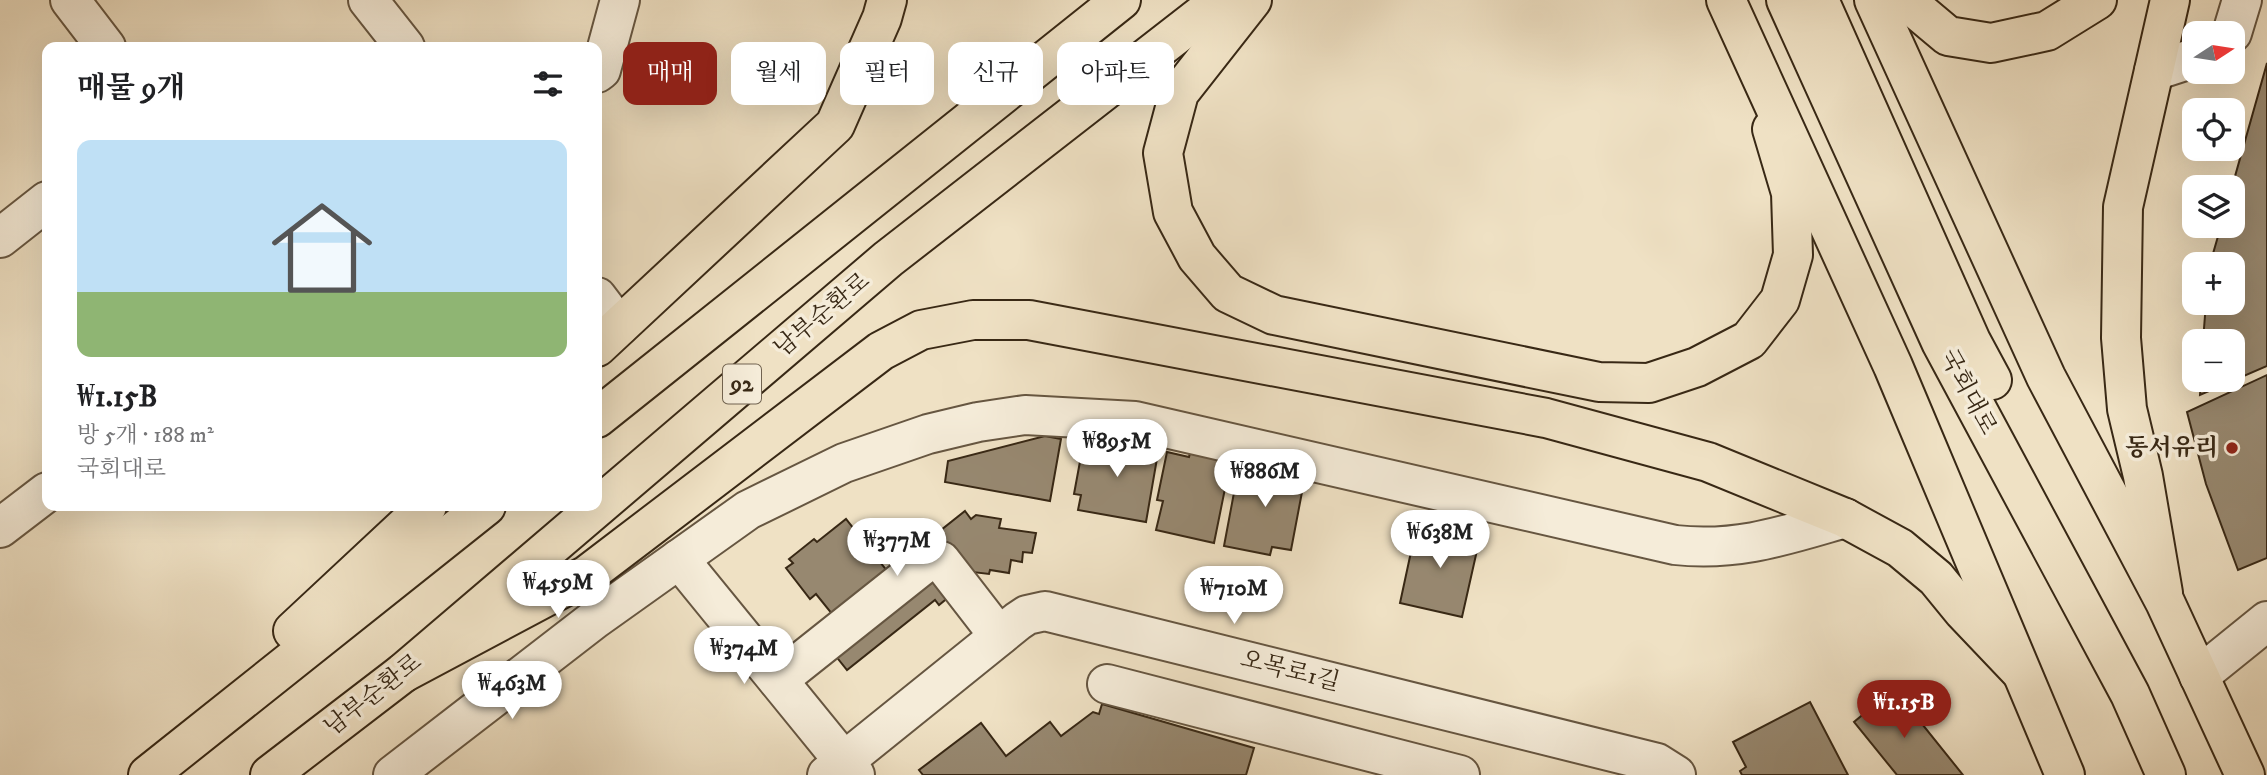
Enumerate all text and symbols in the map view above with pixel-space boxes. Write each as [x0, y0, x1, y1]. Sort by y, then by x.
north arrow [2182, 21, 2245, 84]
map controls [2182, 21, 2245, 392]
chip: 매매 [623, 42, 717, 105]
chip: 월세 [731, 42, 826, 105]
chip: 필터 [840, 42, 934, 105]
chip: 신규 [948, 42, 1043, 105]
chip: 아파트 [1057, 42, 1174, 105]
icon: filters [529, 65, 567, 103]
text: 매물 9개 [77, 70, 185, 107]
button: locate [2182, 98, 2245, 161]
button: layers [2182, 175, 2245, 238]
icon: home [259, 185, 385, 311]
button: + [2182, 252, 2245, 315]
street label: 남부순환로 [768, 266, 876, 364]
button: − [2182, 329, 2245, 392]
street label: 국회대로 [1933, 344, 2003, 440]
road number: 92 [723, 364, 761, 404]
text: ₩1.15B [77, 379, 158, 416]
pin: ₩895M [1068, 420, 1166, 479]
text: 방 5개 · 188 m² [77, 421, 214, 450]
text: ₩895M [1083, 427, 1152, 456]
place label: 동서유리 [2125, 433, 2218, 463]
marker: 동서유리 [2224, 440, 2240, 456]
pin: ₩886M [1216, 449, 1314, 509]
text: 국회대로 [77, 455, 166, 484]
text: ₩886M [1230, 457, 1300, 486]
pin: ₩638M [1391, 510, 1489, 570]
pin: ₩377M [848, 518, 946, 578]
text: ₩638M [1407, 518, 1473, 547]
text: ₩377M [863, 526, 931, 555]
pin: ₩459M [509, 560, 607, 620]
pin: ₩710M [1185, 566, 1283, 626]
text: ₩459M [523, 568, 593, 597]
text: ₩710M [1200, 574, 1268, 603]
pin: ₩374M [695, 626, 793, 686]
text: ₩374M [710, 634, 778, 663]
street label: 오목로1길 [1237, 644, 1343, 698]
street label: 남부순환로 [318, 647, 428, 743]
pin: ₩463M [463, 662, 561, 721]
text: ₩463M [478, 669, 546, 698]
pin: ₩1.15B [1847, 680, 1961, 740]
text: ₩1.15B [1873, 688, 1935, 717]

